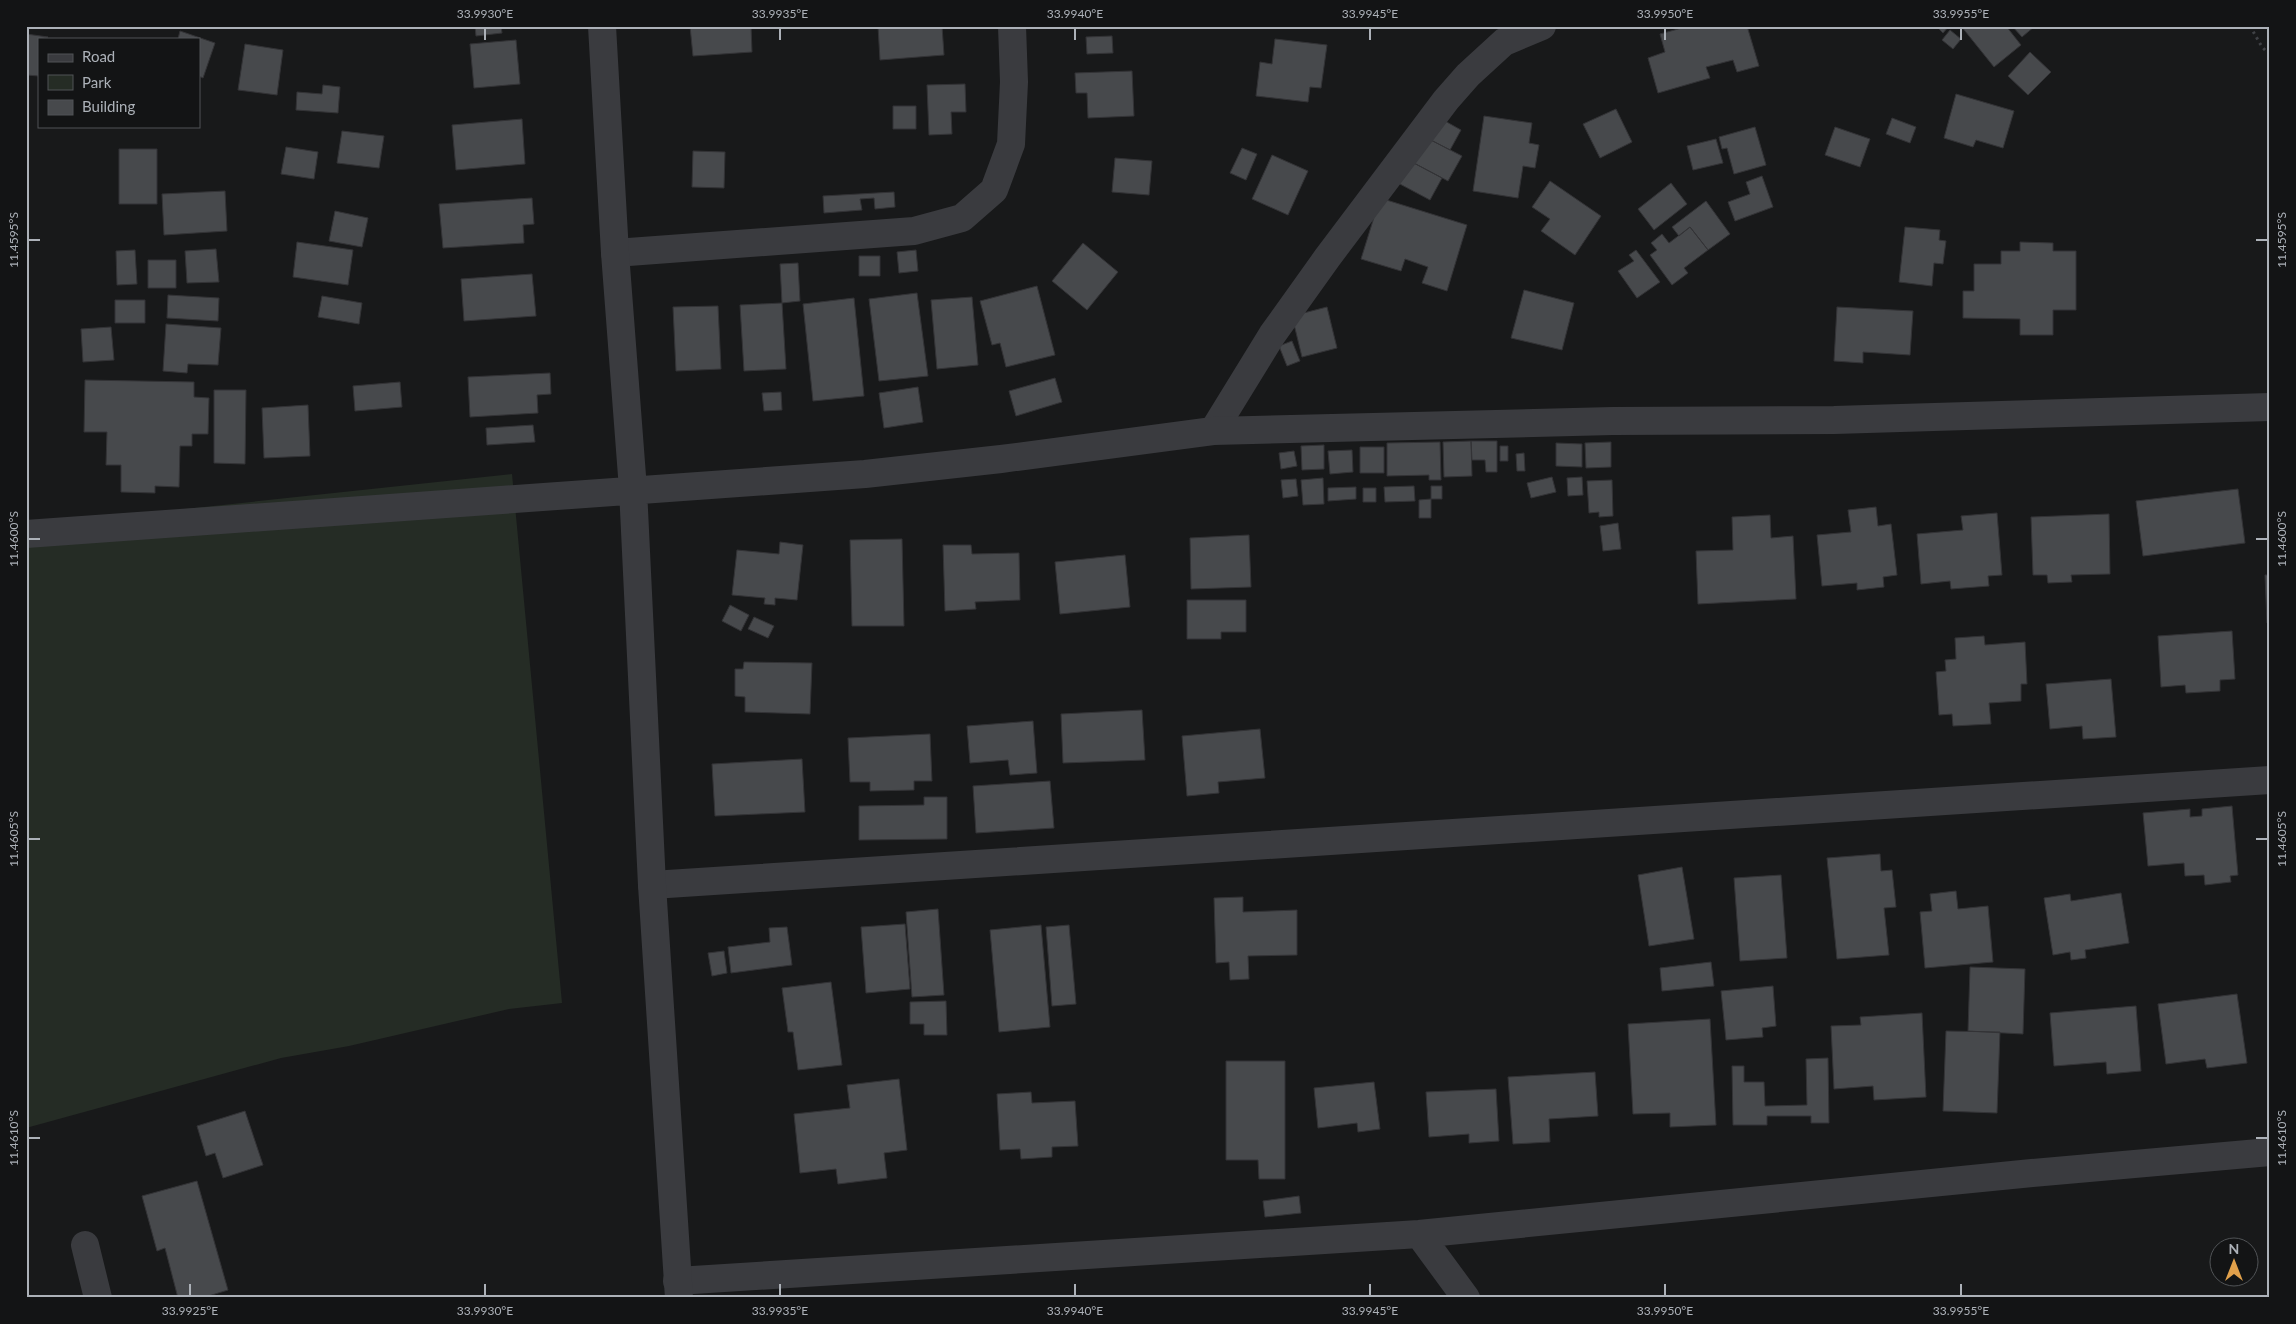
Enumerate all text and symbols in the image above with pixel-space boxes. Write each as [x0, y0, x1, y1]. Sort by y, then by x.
text: 33.9930°E [457, 6, 513, 21]
text: 33.9935°E [752, 6, 808, 21]
text: 33.9940°E [1047, 6, 1103, 21]
text: 33.9945°E [1342, 6, 1398, 21]
text: 33.9950°E [1637, 6, 1693, 21]
text: 33.9955°E [1933, 6, 1989, 21]
legend [38, 38, 200, 128]
text: Road [82, 47, 115, 65]
text: Park [82, 73, 112, 91]
text: Building [82, 97, 135, 115]
text: 11.4595°S [6, 212, 21, 268]
text: 11.4595°S [2274, 212, 2289, 268]
text: 11.4600°S [6, 511, 21, 567]
text: 11.4600°S [2274, 511, 2289, 567]
text: 11.4605°S [6, 811, 21, 867]
text: 11.4605°S [2274, 811, 2289, 867]
text: 11.4610°S [6, 1110, 21, 1166]
text: 11.4610°S [2274, 1110, 2289, 1166]
north arrow [2208, 1236, 2258, 1286]
text: N [2229, 1240, 2239, 1257]
text: 33.9925°E [162, 1303, 218, 1318]
text: 33.9930°E [457, 1303, 513, 1318]
text: 33.9935°E [752, 1303, 808, 1318]
text: 33.9940°E [1047, 1303, 1103, 1318]
text: 33.9945°E [1342, 1303, 1398, 1318]
text: 33.9950°E [1637, 1303, 1693, 1318]
text: 33.9955°E [1933, 1303, 1989, 1318]

